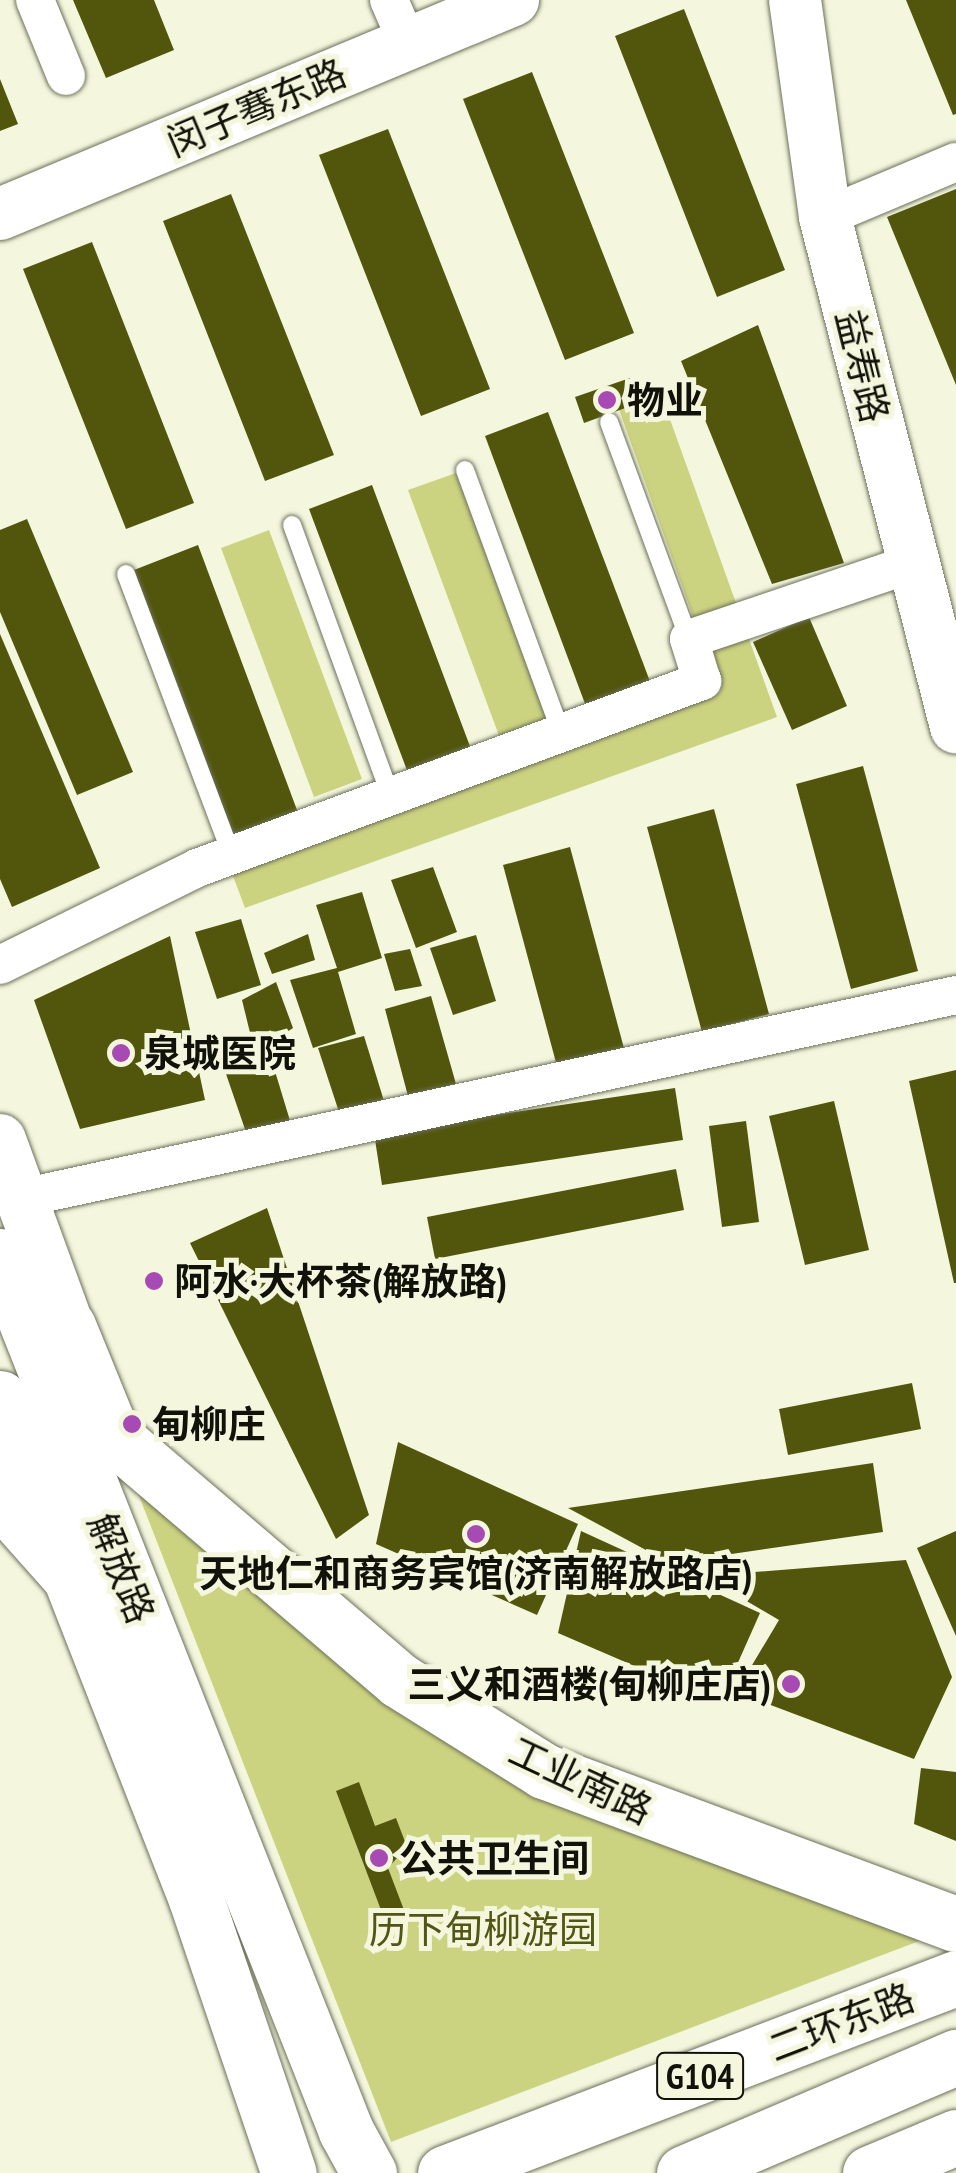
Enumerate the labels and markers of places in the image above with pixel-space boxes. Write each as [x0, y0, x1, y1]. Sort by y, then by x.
place label: 物业 [627, 377, 703, 423]
marker: 物业 [596, 389, 618, 411]
place label: 泉城医院 [144, 1030, 296, 1076]
marker: 泉城医院 [108, 1040, 134, 1066]
place label: 阿水·大杯茶(解放路) [174, 1258, 507, 1304]
marker: 阿水·大杯茶(解放路) [143, 1270, 165, 1292]
place label: 甸柳庄 [152, 1401, 266, 1447]
marker: 甸柳庄 [121, 1413, 143, 1435]
marker: 天地仁和商务宾馆(济南解放路店) [465, 1523, 487, 1545]
place label: 天地仁和商务宾馆(济南解放路店) [199, 1550, 753, 1596]
place label: 三义和酒楼(甸柳庄店) [408, 1661, 771, 1707]
marker: 三义和酒楼(甸柳庄店) [780, 1673, 802, 1695]
place label: 公共卫生间 [399, 1835, 589, 1881]
marker: 公共卫生间 [368, 1847, 390, 1869]

